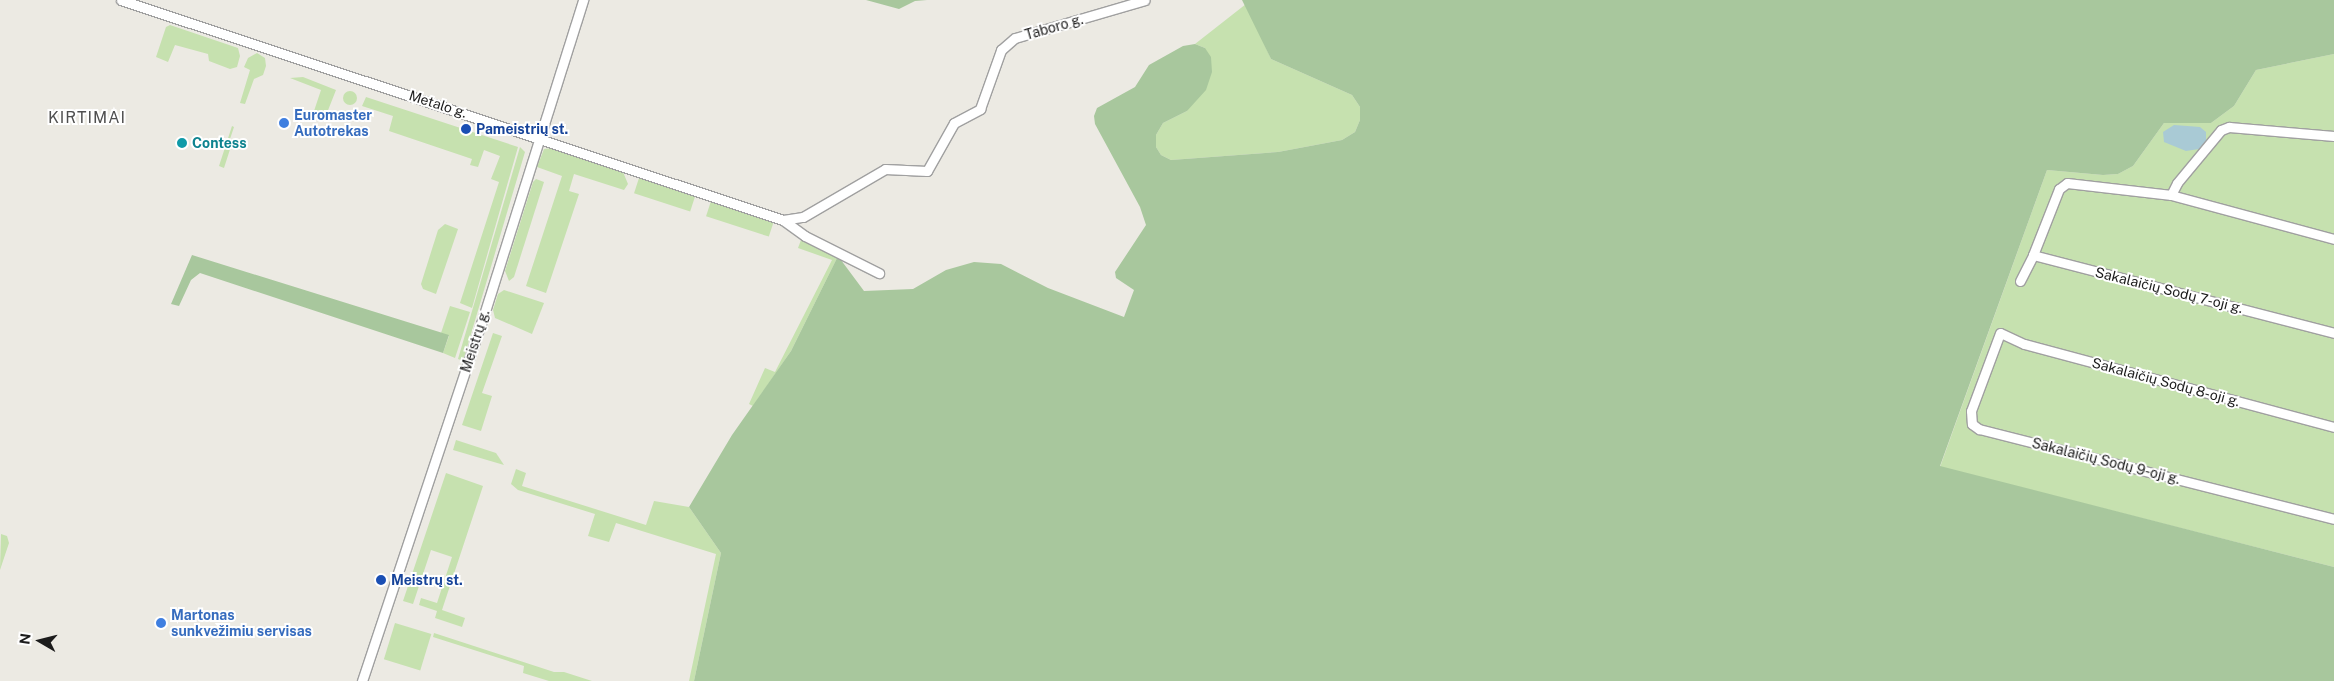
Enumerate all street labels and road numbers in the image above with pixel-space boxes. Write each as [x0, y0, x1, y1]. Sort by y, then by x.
street label: Taboro g. [1023, 11, 1085, 43]
street label: Metalo g. [407, 87, 469, 121]
street label: Sakalaičių Sodų 7-oji g. [2093, 263, 2245, 317]
street label: Meistrų g. [457, 308, 493, 374]
street label: Sakalaičių Sodų 8-oji g. [2090, 354, 2242, 410]
street label: Sakalaičių Sodų 9-oji g. [2030, 434, 2182, 488]

